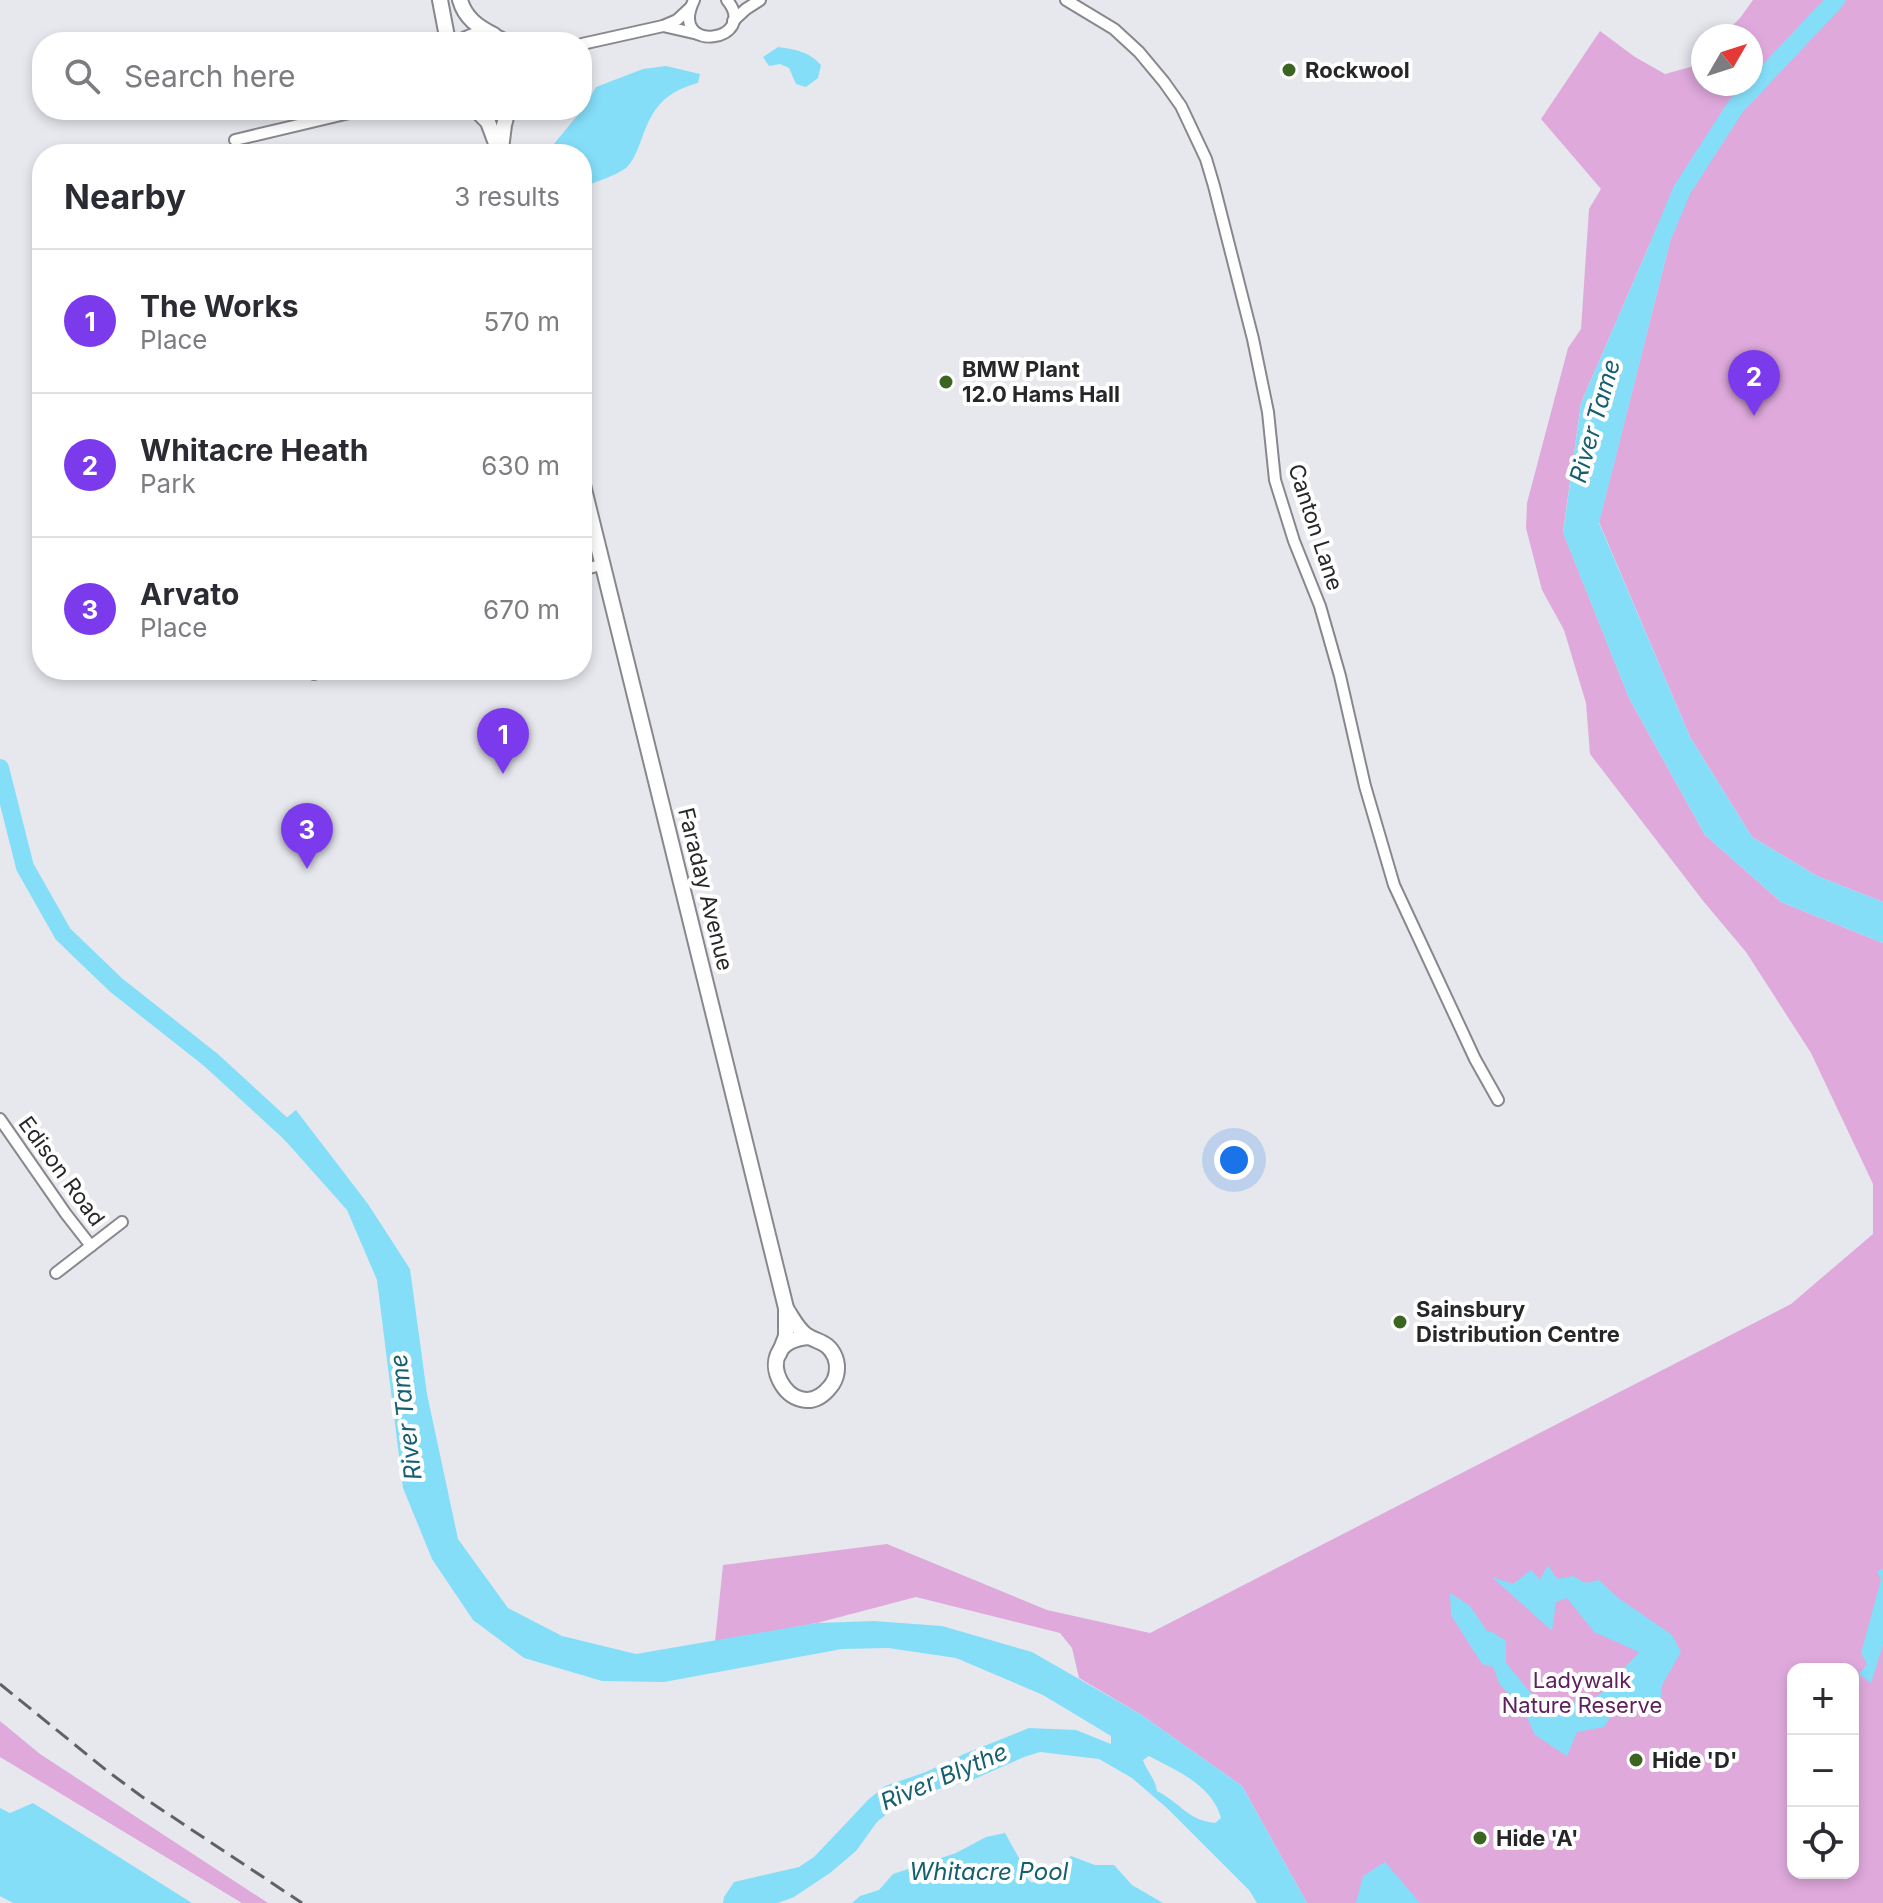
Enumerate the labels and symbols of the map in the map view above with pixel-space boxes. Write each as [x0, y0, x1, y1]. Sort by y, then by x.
north arrow [1691, 24, 1763, 96]
place label: Rockwool [1305, 57, 1410, 83]
marker: Rockwool [1280, 61, 1298, 79]
pin: 2 [1728, 350, 1780, 416]
place label: BMW Plant 12.0 Hams Hall [962, 356, 1120, 407]
water label: River Tame [1563, 356, 1626, 486]
marker: BMW Plant 12.0 Hams Hall [937, 373, 955, 391]
street label: Canton Lane [1283, 460, 1349, 594]
pin: 1 [477, 708, 529, 774]
pin: 3 [281, 803, 333, 869]
street label: Faraday Avenue [673, 805, 739, 973]
street label: Edison Road [14, 1111, 110, 1231]
your location [1214, 1140, 1254, 1180]
place label: Sainsbury Distribution Centre [1416, 1296, 1620, 1347]
marker: Sainsbury Distribution Centre [1391, 1313, 1409, 1331]
water label: River Tame [383, 1352, 428, 1482]
park label: Ladywalk Nature Reserve [1502, 1667, 1662, 1718]
water label: River Blythe [876, 1737, 1012, 1816]
place label: Hide 'D' [1652, 1747, 1737, 1773]
marker: Hide 'D' [1627, 1751, 1645, 1769]
place label: Hide 'A' [1496, 1825, 1578, 1851]
marker: Hide 'A' [1471, 1829, 1489, 1847]
water label: Whitacre Pool [910, 1857, 1069, 1886]

